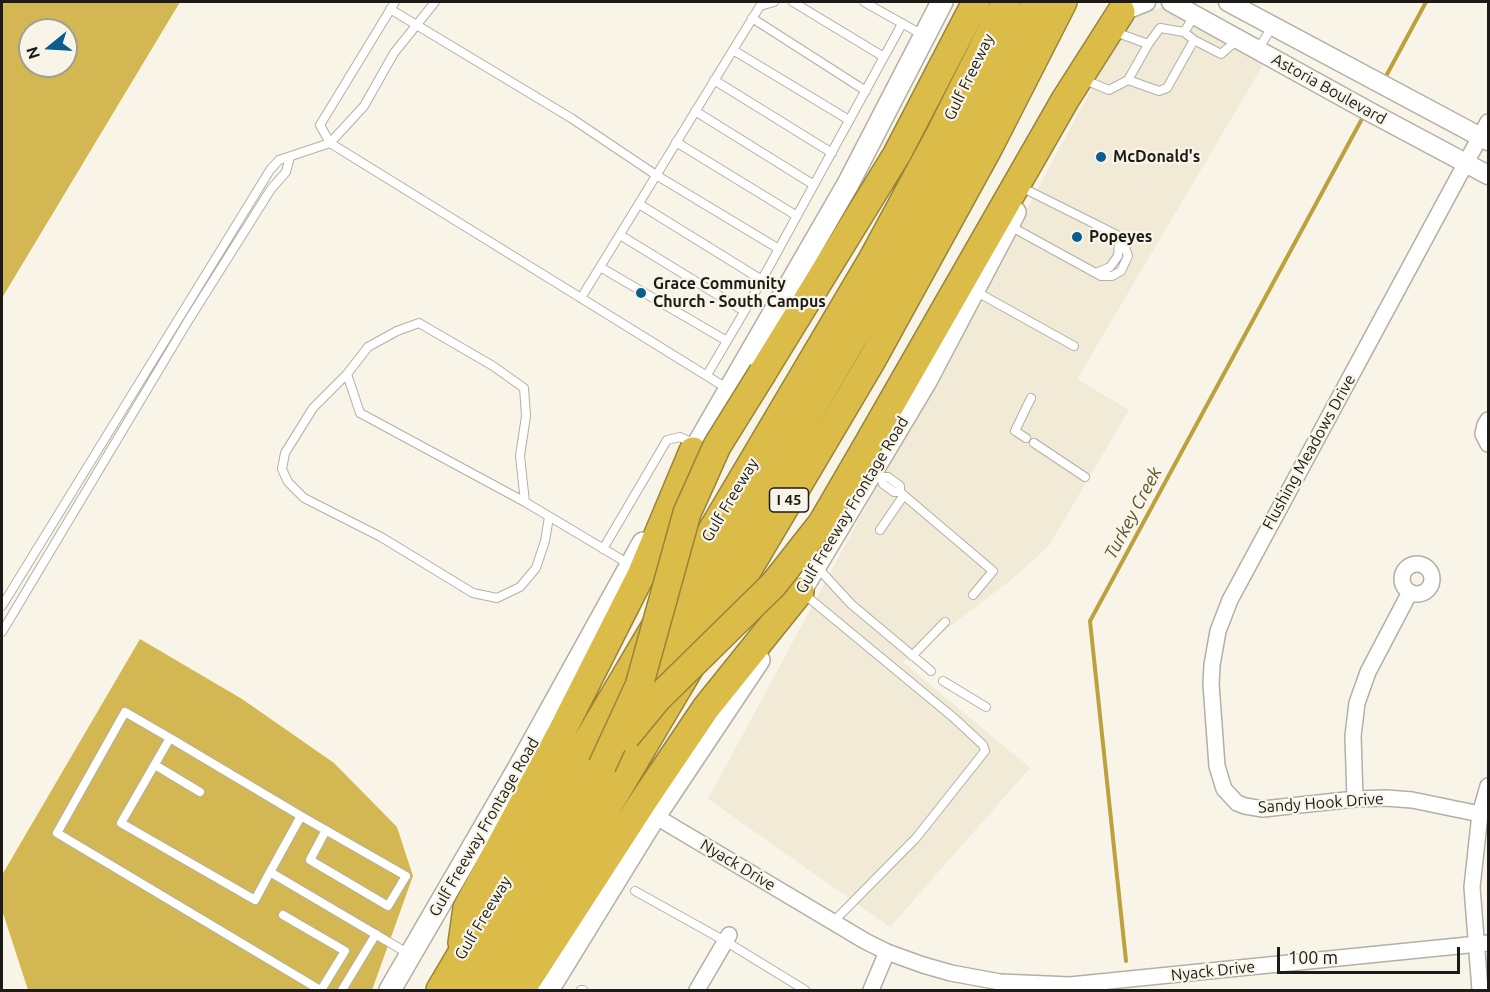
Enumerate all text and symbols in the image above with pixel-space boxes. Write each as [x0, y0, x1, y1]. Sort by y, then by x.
north arrow [18, 18, 78, 78]
street label: Gulf Freeway [940, 31, 998, 123]
text: N [22, 44, 43, 61]
street label: Astoria Boulevard [1268, 50, 1390, 128]
place label: McDonald's [1113, 147, 1200, 167]
marker: McDonald's [1094, 150, 1108, 164]
place label: Popeyes [1089, 227, 1152, 247]
marker: Popeyes [1070, 230, 1084, 244]
place label: Grace Community Church - South Campus [653, 274, 826, 312]
marker: Grace Community Church - South Campus [634, 286, 648, 300]
street label: Flushing Meadows Drive [1258, 371, 1360, 533]
street label: Gulf Freeway Frontage Road [791, 413, 913, 597]
street label: Gulf Freeway [698, 455, 762, 545]
water label: Turkey Creek [1100, 463, 1166, 563]
road number: I 45 [770, 488, 808, 512]
street label: Gulf Freeway Frontage Road [425, 734, 543, 920]
street label: Sandy Hook Drive [1258, 789, 1384, 817]
street label: Nyack Drive [697, 835, 779, 895]
street label: Gulf Freeway [451, 873, 515, 963]
scale bar [1280, 935, 1463, 973]
text: 100 m [1288, 947, 1338, 967]
street label: Nyack Drive [1170, 957, 1256, 985]

